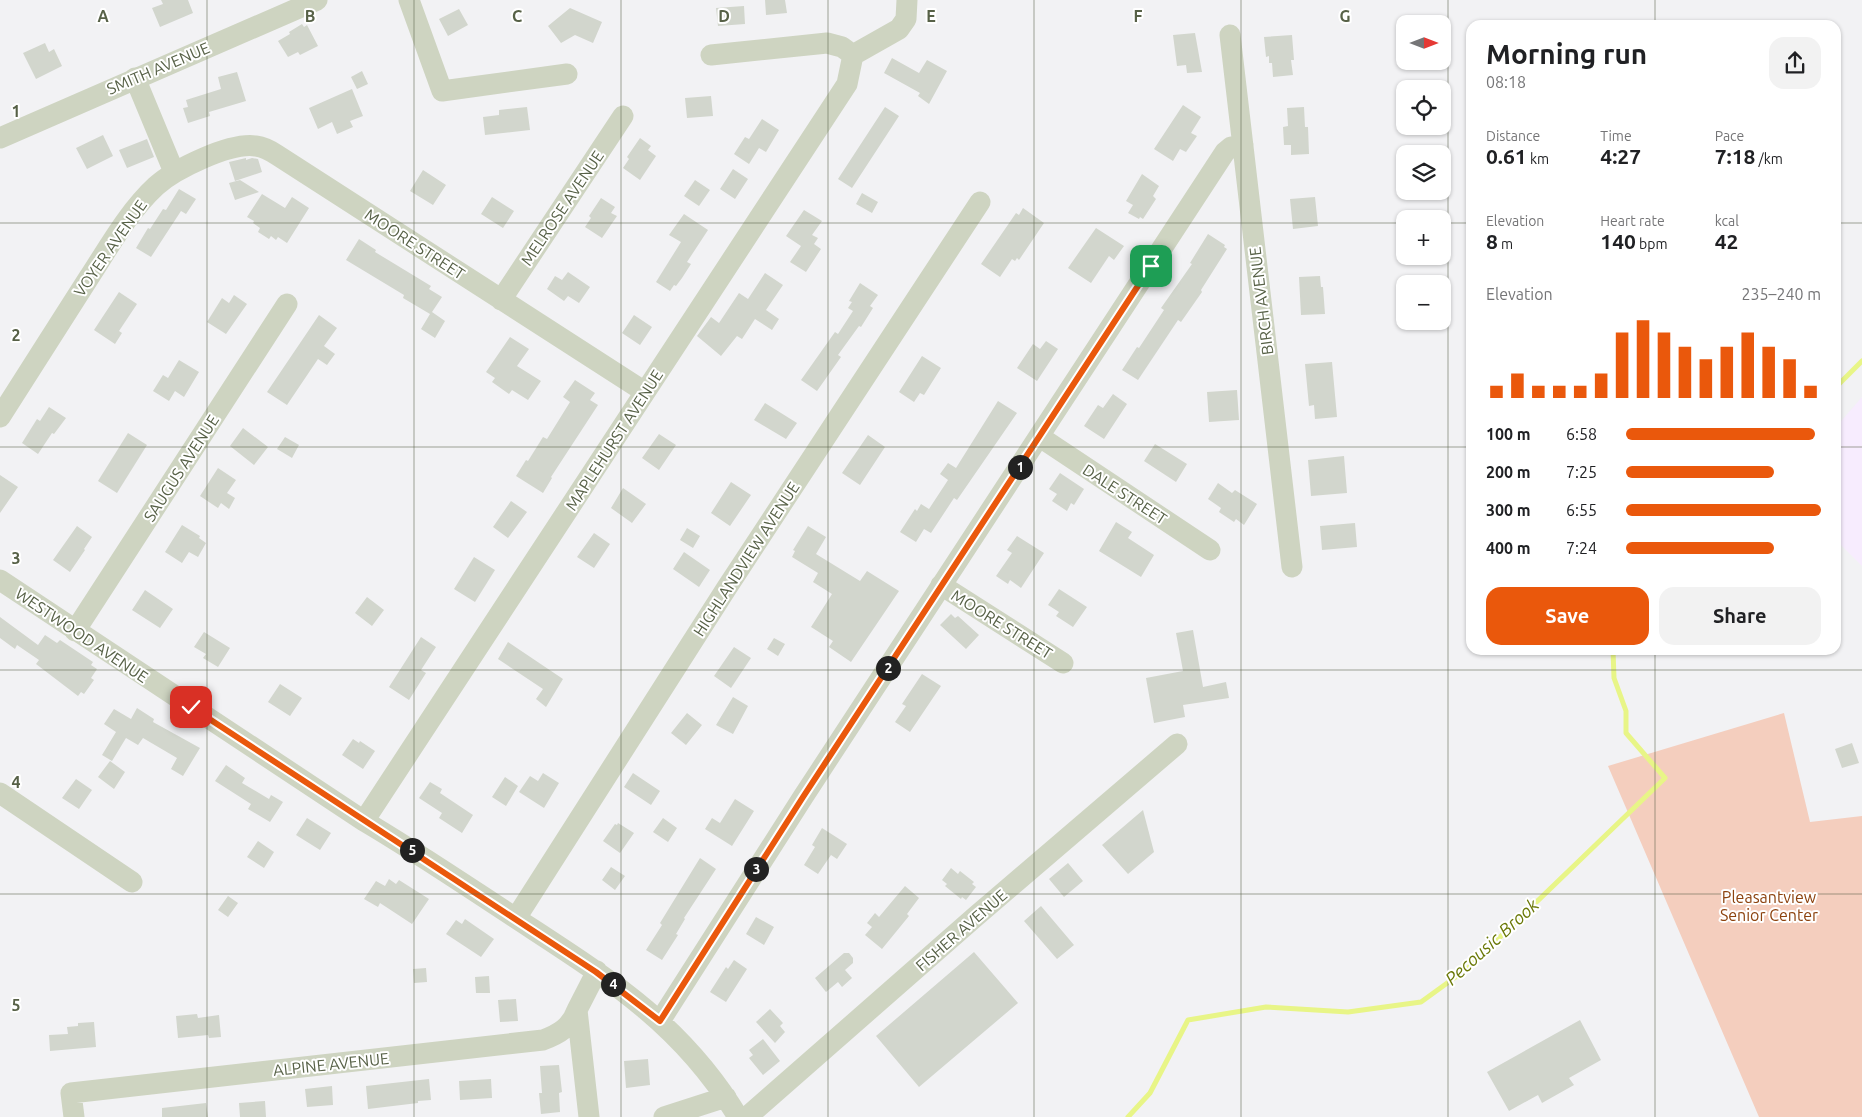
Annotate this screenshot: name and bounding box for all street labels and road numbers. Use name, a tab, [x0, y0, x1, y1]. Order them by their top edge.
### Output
street label: SMITH AVENUE	[104, 38, 212, 98]
street label: MELROSE AVENUE	[517, 147, 607, 269]
street label: VOYER AVENUE	[70, 196, 150, 300]
street label: MOORE STREET	[362, 205, 468, 283]
street label: BIRCH AVENUE	[1245, 246, 1277, 356]
street label: MAPLEHURST AVENUE	[562, 366, 666, 514]
street label: SAUGUS AVENUE	[140, 411, 222, 525]
street label: DALE STREET	[1080, 460, 1170, 528]
street label: HIGHLANDVIEW AVENUE	[689, 478, 803, 639]
street label: WESTWOOD AVENUE	[12, 584, 152, 686]
street label: MOORE STREET	[948, 586, 1056, 662]
street label: FISHER AVENUE	[912, 886, 1010, 974]
street label: ALPINE AVENUE	[272, 1049, 390, 1079]

